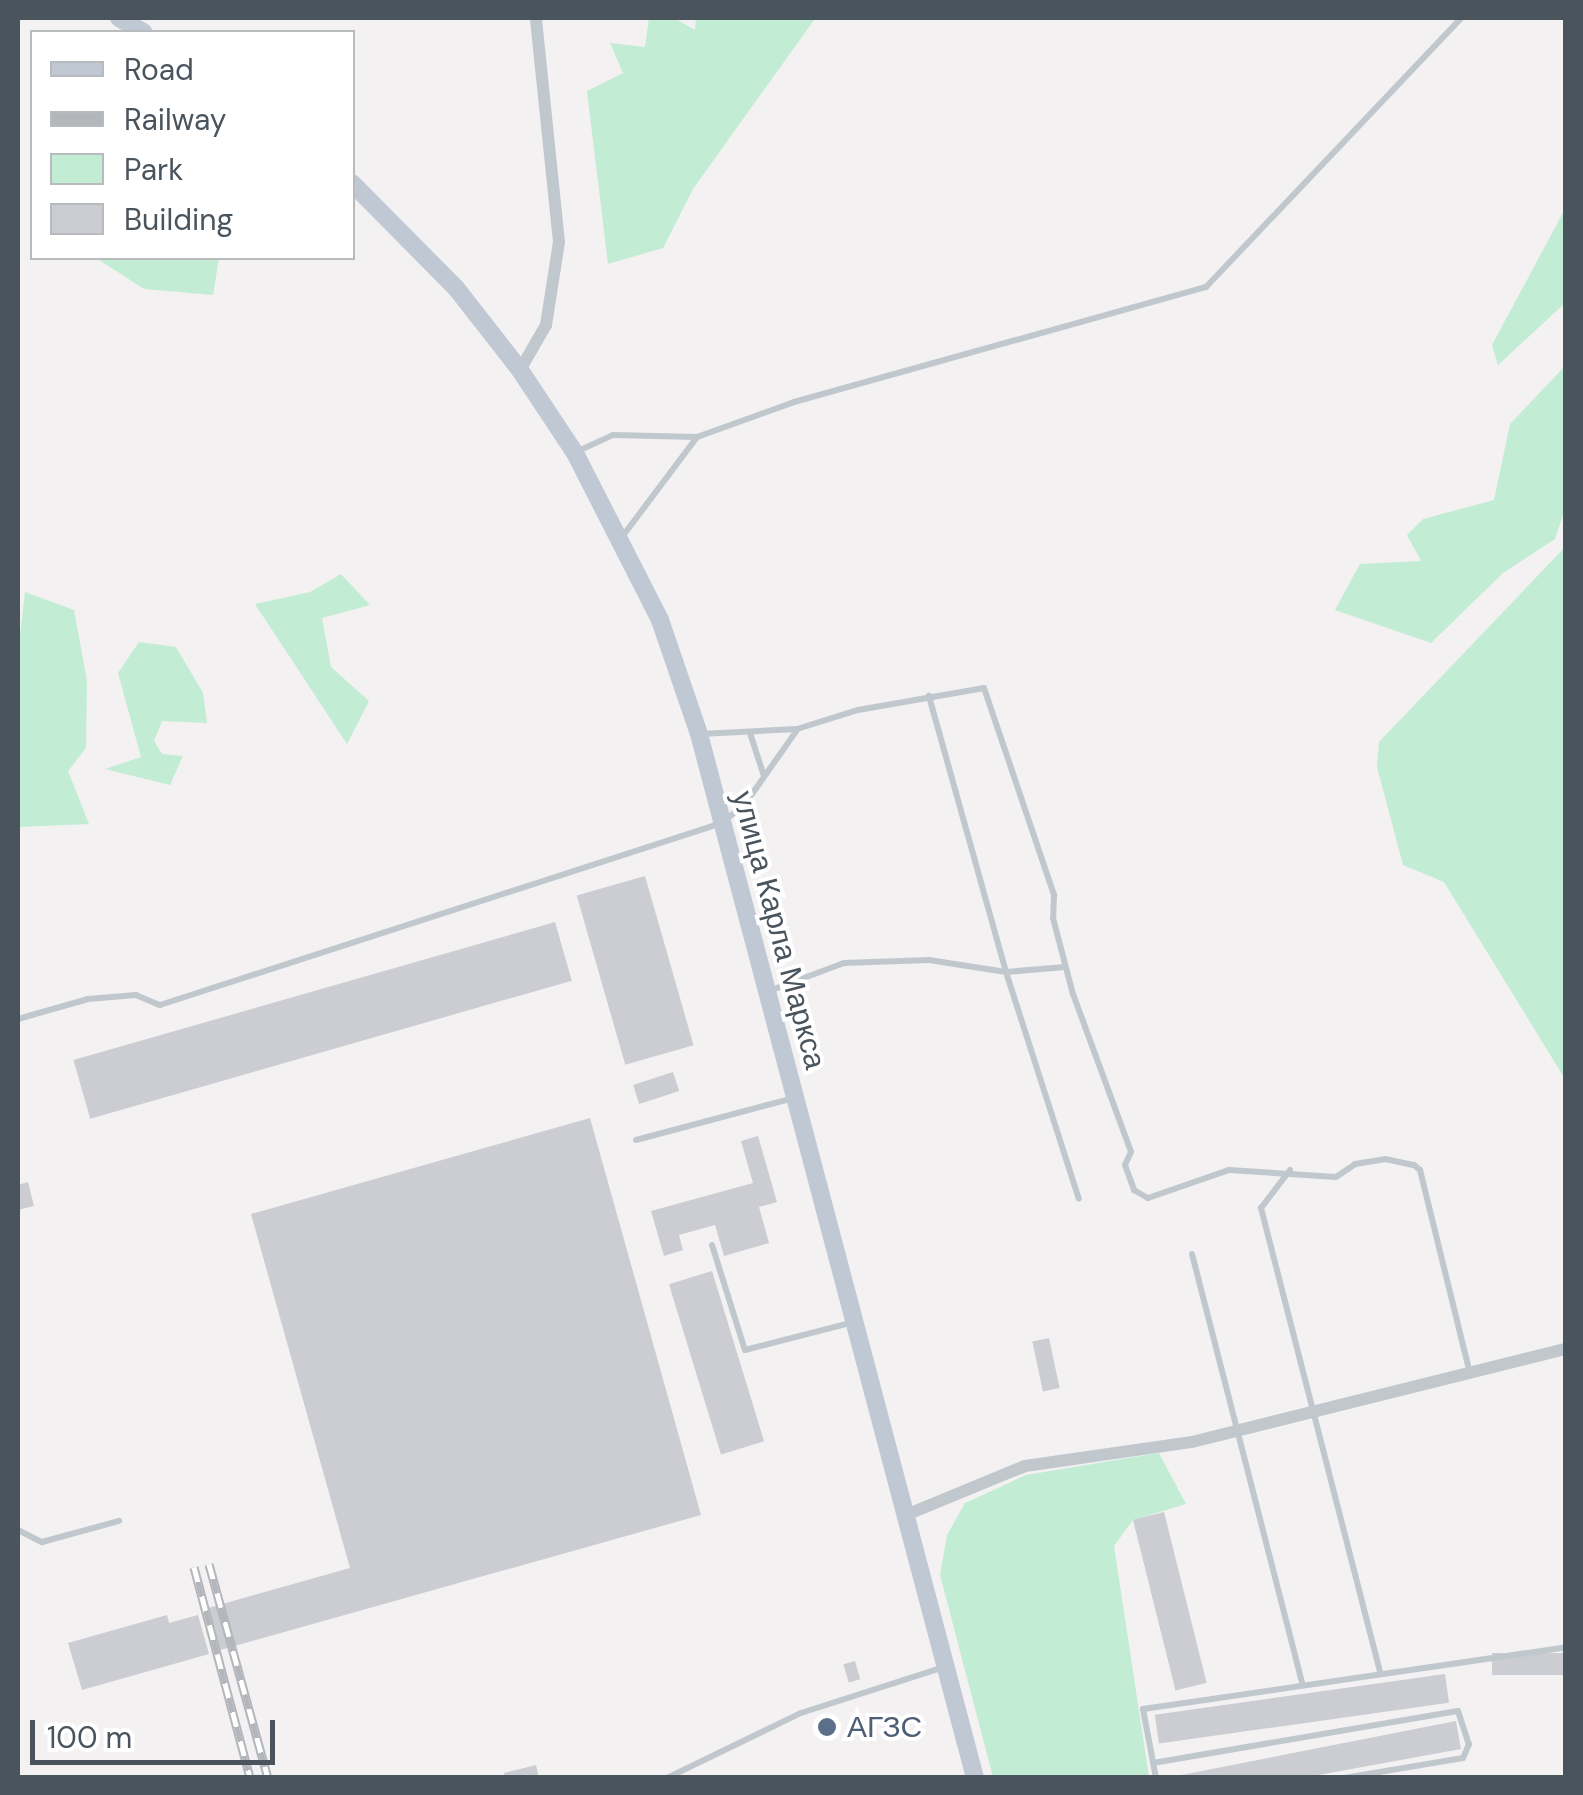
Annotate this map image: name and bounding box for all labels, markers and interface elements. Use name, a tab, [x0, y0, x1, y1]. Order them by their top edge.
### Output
legend	[30, 30, 355, 260]
text: Road	[124, 50, 194, 89]
text: Railway	[124, 100, 227, 139]
text: Park	[124, 150, 183, 189]
text: Building	[124, 200, 233, 239]
street label: улица Карла Маркса	[725, 787, 833, 1073]
scale bar	[35, 1700, 280, 1762]
place label: АГЗС	[847, 1709, 922, 1745]
marker: АГЗС	[816, 1716, 838, 1738]
text: 100 m	[47, 1718, 132, 1757]

